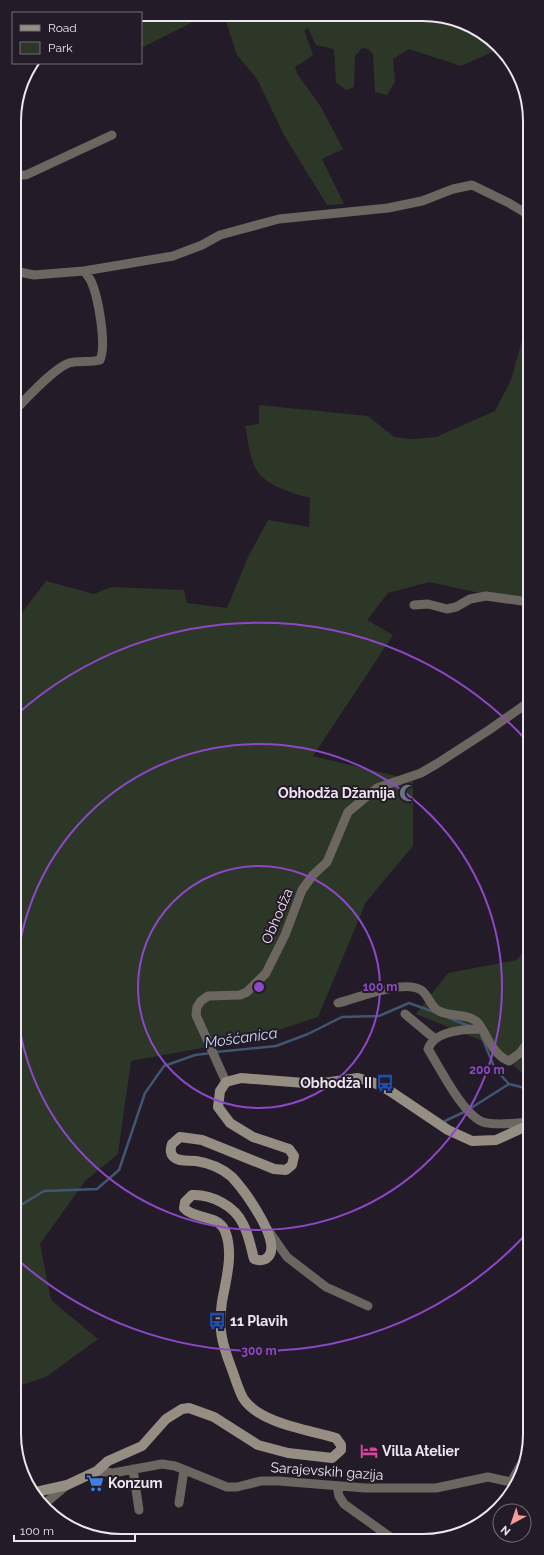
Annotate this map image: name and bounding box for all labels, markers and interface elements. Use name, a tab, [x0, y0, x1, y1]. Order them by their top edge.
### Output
legend	[12, 12, 142, 64]
text: Road	[48, 21, 77, 35]
text: Park	[48, 41, 73, 55]
mosque icon: Obhodža Džamija	[398, 783, 418, 803]
place label: Obhodža Džamija	[278, 785, 395, 801]
street label: Obhodža	[258, 886, 296, 946]
centre of rings	[252, 980, 266, 994]
text: 100 m	[363, 980, 397, 994]
water label: Mošćanica	[203, 1024, 279, 1052]
text: 200 m	[469, 1063, 505, 1077]
bus stop icon: Obhodža II	[375, 1073, 395, 1093]
place label: Obhodža II	[300, 1075, 372, 1091]
bus stop icon: 11 Plavih	[207, 1311, 227, 1331]
place label: 11 Plavih	[230, 1313, 288, 1329]
text: 300 m	[241, 1344, 277, 1358]
hotel icon: Villa Atelier	[359, 1441, 379, 1461]
place label: Villa Atelier	[382, 1443, 460, 1459]
street label: Sarajevskih gazija	[270, 1459, 384, 1483]
supermarket icon: Konzum	[85, 1473, 105, 1493]
place label: Konzum	[108, 1475, 162, 1491]
north arrow	[492, 1503, 532, 1543]
scale bar	[14, 1517, 135, 1543]
text: N	[498, 1523, 513, 1538]
text: 100 m	[20, 1524, 54, 1538]

